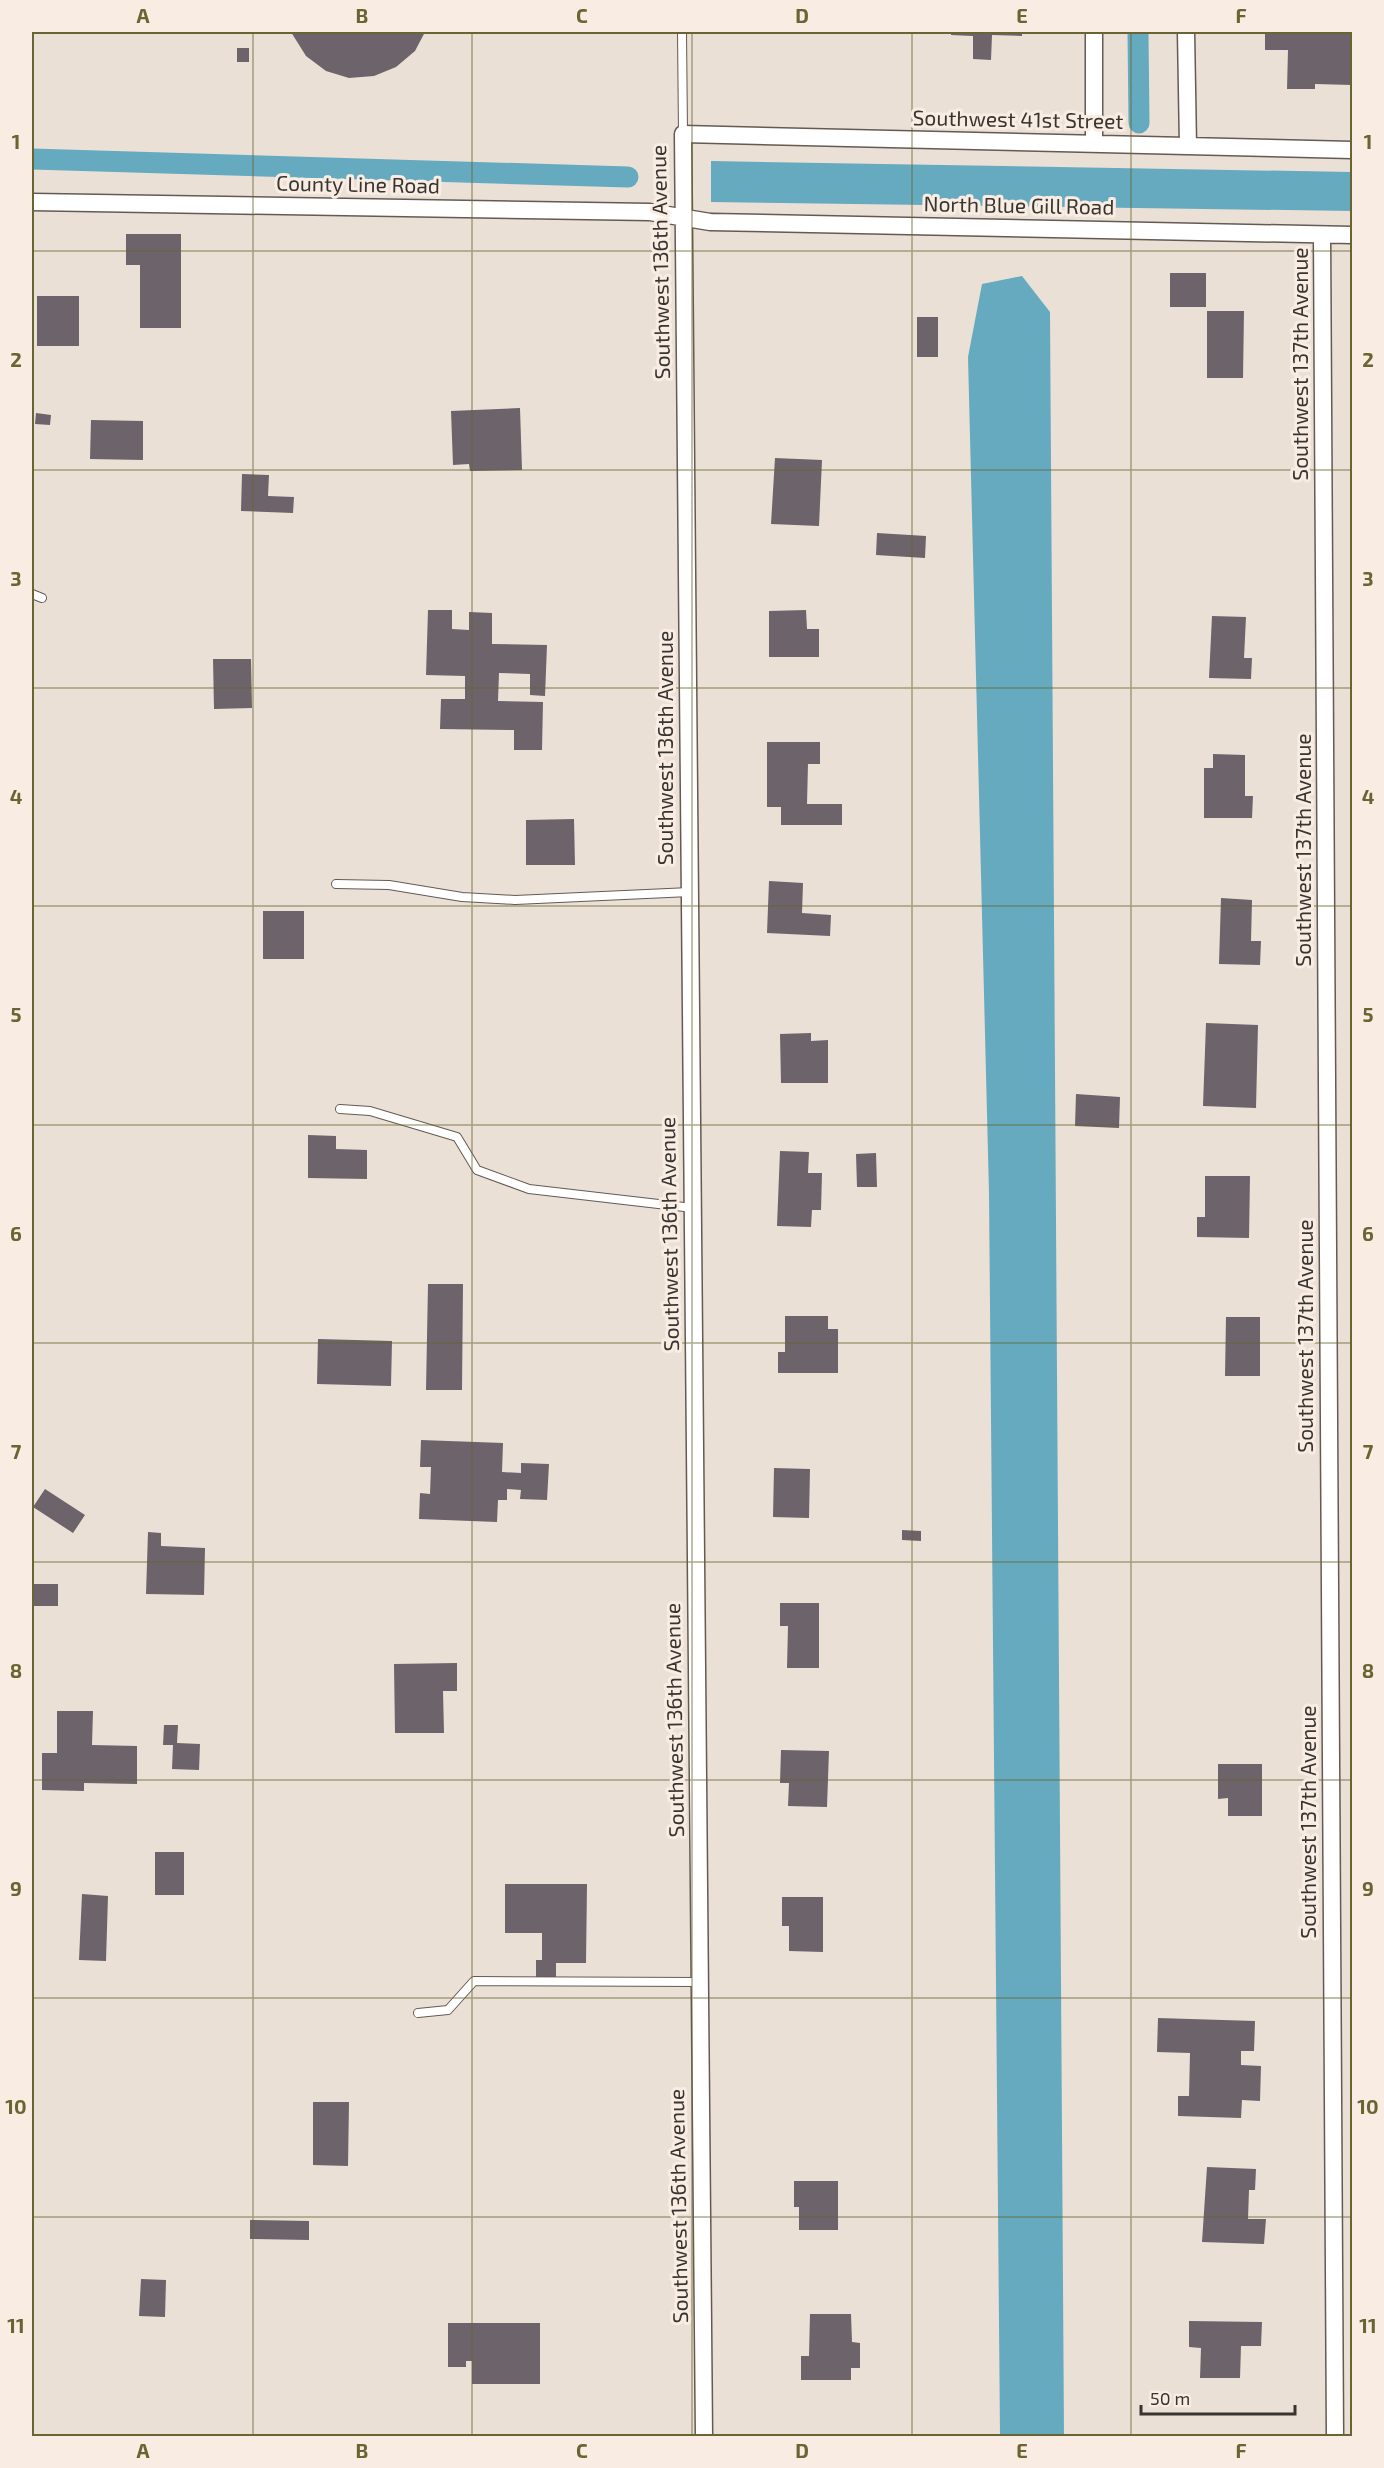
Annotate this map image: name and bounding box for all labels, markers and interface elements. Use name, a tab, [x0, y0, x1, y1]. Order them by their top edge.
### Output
text: A	[136, 3, 150, 27]
text: B	[356, 3, 368, 27]
text: C	[576, 3, 588, 27]
text: D	[795, 3, 809, 27]
text: E	[1016, 3, 1028, 27]
text: F	[1235, 3, 1247, 27]
street label: Southwest 41st Street	[912, 104, 1124, 133]
text: 1	[12, 129, 20, 153]
text: 1	[1364, 129, 1372, 153]
street label: Southwest 136th Avenue	[645, 145, 674, 380]
street label: County Line Road	[276, 170, 440, 197]
street label: North Blue Gill Road	[924, 190, 1115, 219]
street label: Southwest 137th Avenue	[1287, 247, 1312, 481]
text: 2	[10, 347, 22, 371]
text: 2	[1362, 347, 1374, 371]
text: 3	[10, 566, 22, 590]
text: 3	[1362, 566, 1374, 590]
street label: Southwest 136th Avenue	[652, 631, 677, 865]
street label: Southwest 137th Avenue	[1290, 733, 1315, 967]
text: 4	[10, 784, 23, 808]
text: 4	[1362, 784, 1375, 808]
text: 5	[10, 1002, 22, 1026]
text: 5	[1362, 1002, 1374, 1026]
street label: Southwest 136th Avenue	[654, 1117, 683, 1352]
street label: Southwest 137th Avenue	[1292, 1219, 1317, 1453]
text: 6	[10, 1221, 22, 1245]
text: 6	[1362, 1221, 1374, 1245]
text: 7	[11, 1439, 22, 1463]
text: 7	[1363, 1439, 1374, 1463]
street label: Southwest 136th Avenue	[659, 1603, 688, 1838]
text: 8	[10, 1658, 22, 1682]
text: 8	[1362, 1658, 1374, 1682]
street label: Southwest 137th Avenue	[1295, 1705, 1320, 1939]
text: 9	[10, 1876, 22, 1900]
text: 9	[1362, 1876, 1374, 1900]
street label: Southwest 136th Avenue	[663, 2089, 692, 2324]
text: 10	[5, 2094, 27, 2118]
text: 10	[1357, 2094, 1379, 2118]
text: 11	[7, 2313, 25, 2337]
text: 11	[1359, 2313, 1377, 2337]
scale bar	[1141, 2378, 1296, 2416]
text: 50 m	[1150, 2387, 1190, 2409]
text: A	[136, 2438, 150, 2462]
text: B	[356, 2438, 368, 2462]
text: C	[576, 2438, 588, 2462]
text: D	[795, 2438, 809, 2462]
text: E	[1016, 2438, 1028, 2462]
text: F	[1235, 2438, 1247, 2462]

